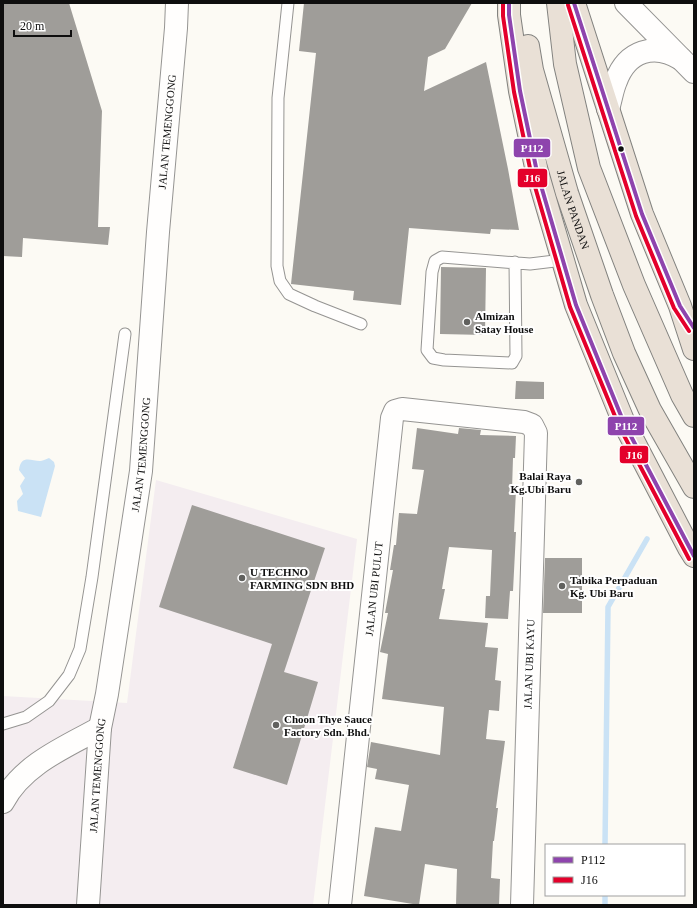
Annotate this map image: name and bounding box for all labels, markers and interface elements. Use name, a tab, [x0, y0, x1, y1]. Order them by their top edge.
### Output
scale bar	[14, 12, 71, 38]
text: 20 m	[20, 19, 45, 33]
street label: JALAN TEMENGGONG	[156, 74, 178, 190]
line badge: P112	[513, 138, 551, 158]
text: P112	[521, 142, 544, 154]
unlabelled marker	[616, 144, 626, 154]
line badge: J16	[517, 168, 548, 188]
street label: JALAN PANDAN	[555, 169, 592, 251]
text: J16	[524, 172, 541, 184]
place label: Almizan Satay House	[475, 310, 533, 335]
marker: Almizan Satay House	[462, 317, 472, 327]
street label: JALAN TEMENGGONG	[129, 397, 152, 513]
line badge: P112	[607, 416, 645, 436]
text: P112	[615, 420, 638, 432]
line badge: J16	[619, 445, 649, 464]
text: J16	[626, 449, 643, 461]
place label: Balai Raya Kg.Ubi Baru	[510, 470, 571, 495]
marker: Balai Raya Kg.Ubi Baru	[574, 477, 584, 487]
street label: JALAN UBI PULUT	[363, 541, 385, 637]
place label: U TECHNO FARMING SDN BHD	[250, 566, 354, 591]
marker: U TECHNO FARMING SDN BHD	[237, 573, 247, 583]
place label: Tabika Perpaduan Kg. Ubi Baru	[570, 574, 657, 599]
marker: Tabika Perpaduan Kg. Ubi Baru	[557, 581, 567, 591]
street label: JALAN UBI KAYU	[521, 619, 537, 709]
place label: Choon Thye Sauce Factory Sdn. Bhd.	[284, 713, 372, 738]
street label: JALAN TEMENGGONG	[87, 717, 108, 833]
marker: Choon Thye Sauce Factory Sdn. Bhd.	[271, 720, 281, 730]
legend	[545, 844, 685, 896]
text: P112	[581, 853, 605, 867]
text: J16	[581, 873, 598, 887]

